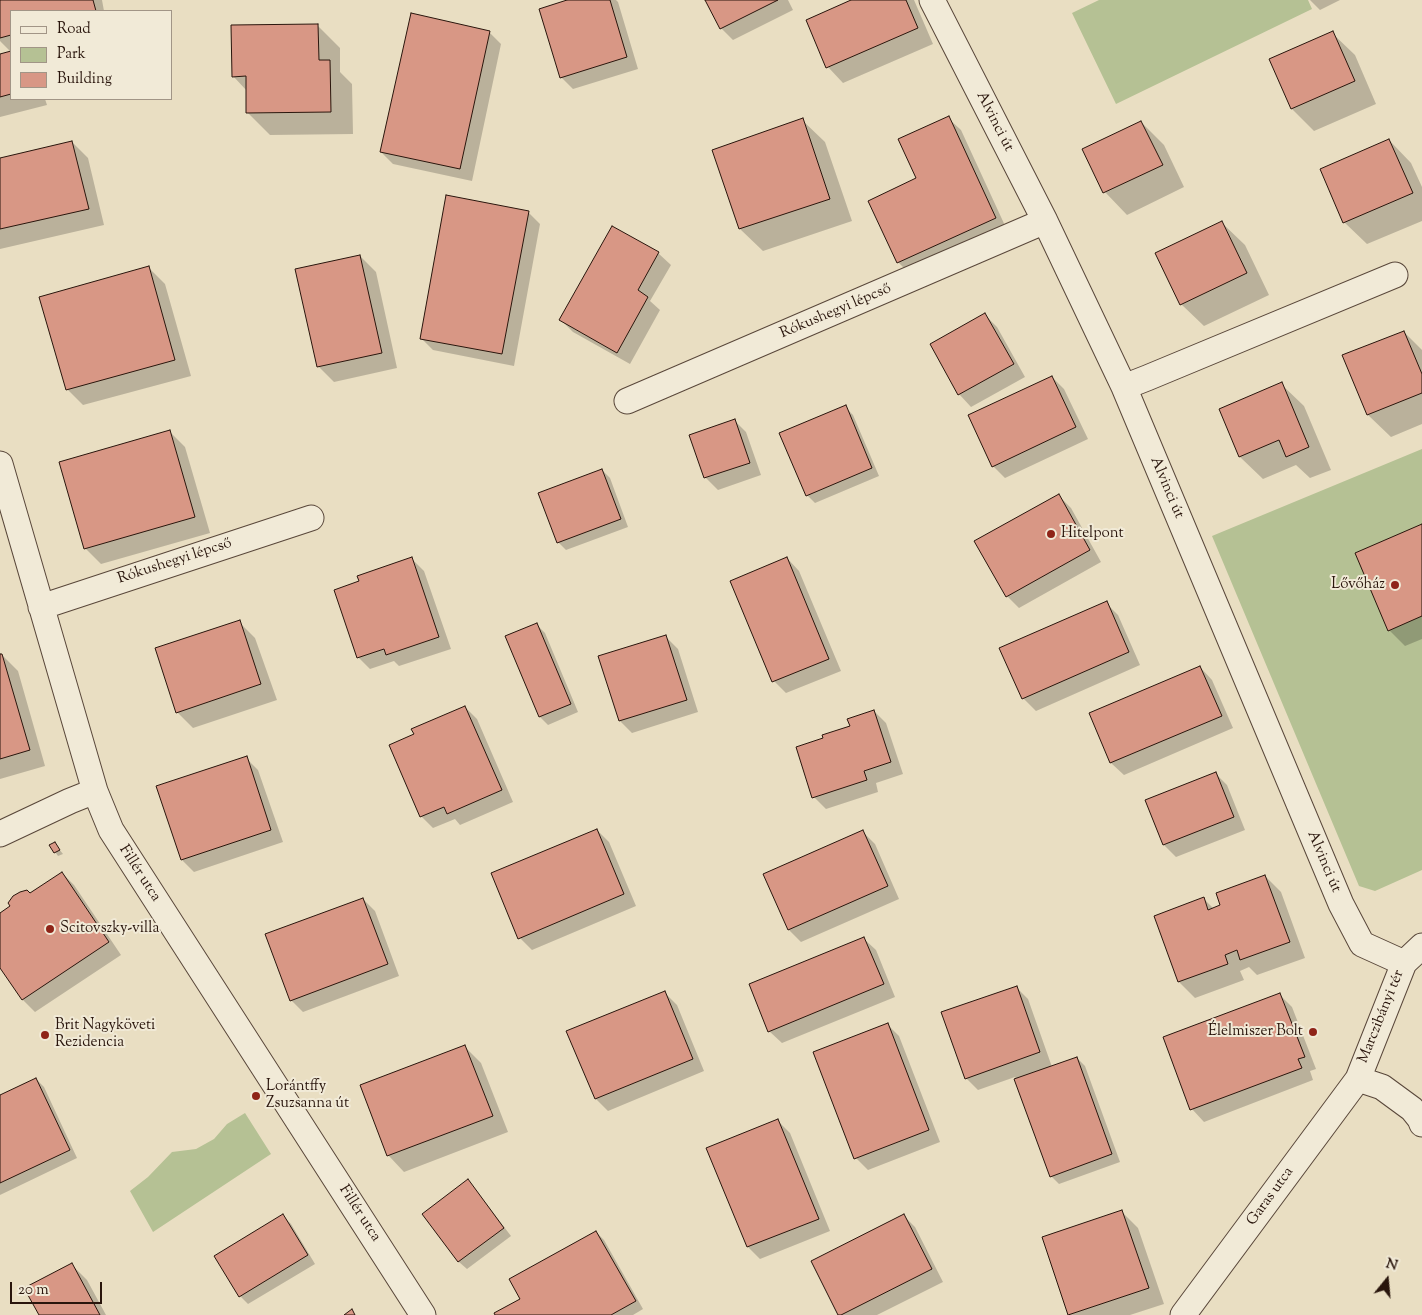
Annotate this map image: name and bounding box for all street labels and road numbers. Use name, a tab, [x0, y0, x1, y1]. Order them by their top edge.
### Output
street label: Alvinci út	[971, 89, 1017, 155]
street label: Rókushegyi lépcső	[778, 280, 894, 344]
street label: Alvinci út	[1145, 455, 1187, 521]
street label: Rókushegyi lépcső	[116, 535, 234, 589]
street label: Alvinci út	[1302, 829, 1344, 895]
street label: Fillér utca	[114, 842, 164, 906]
street label: Marczibányi tér	[1355, 968, 1409, 1066]
street label: Garas utca	[1244, 1164, 1298, 1230]
street label: Fillér utca	[334, 1182, 384, 1246]

